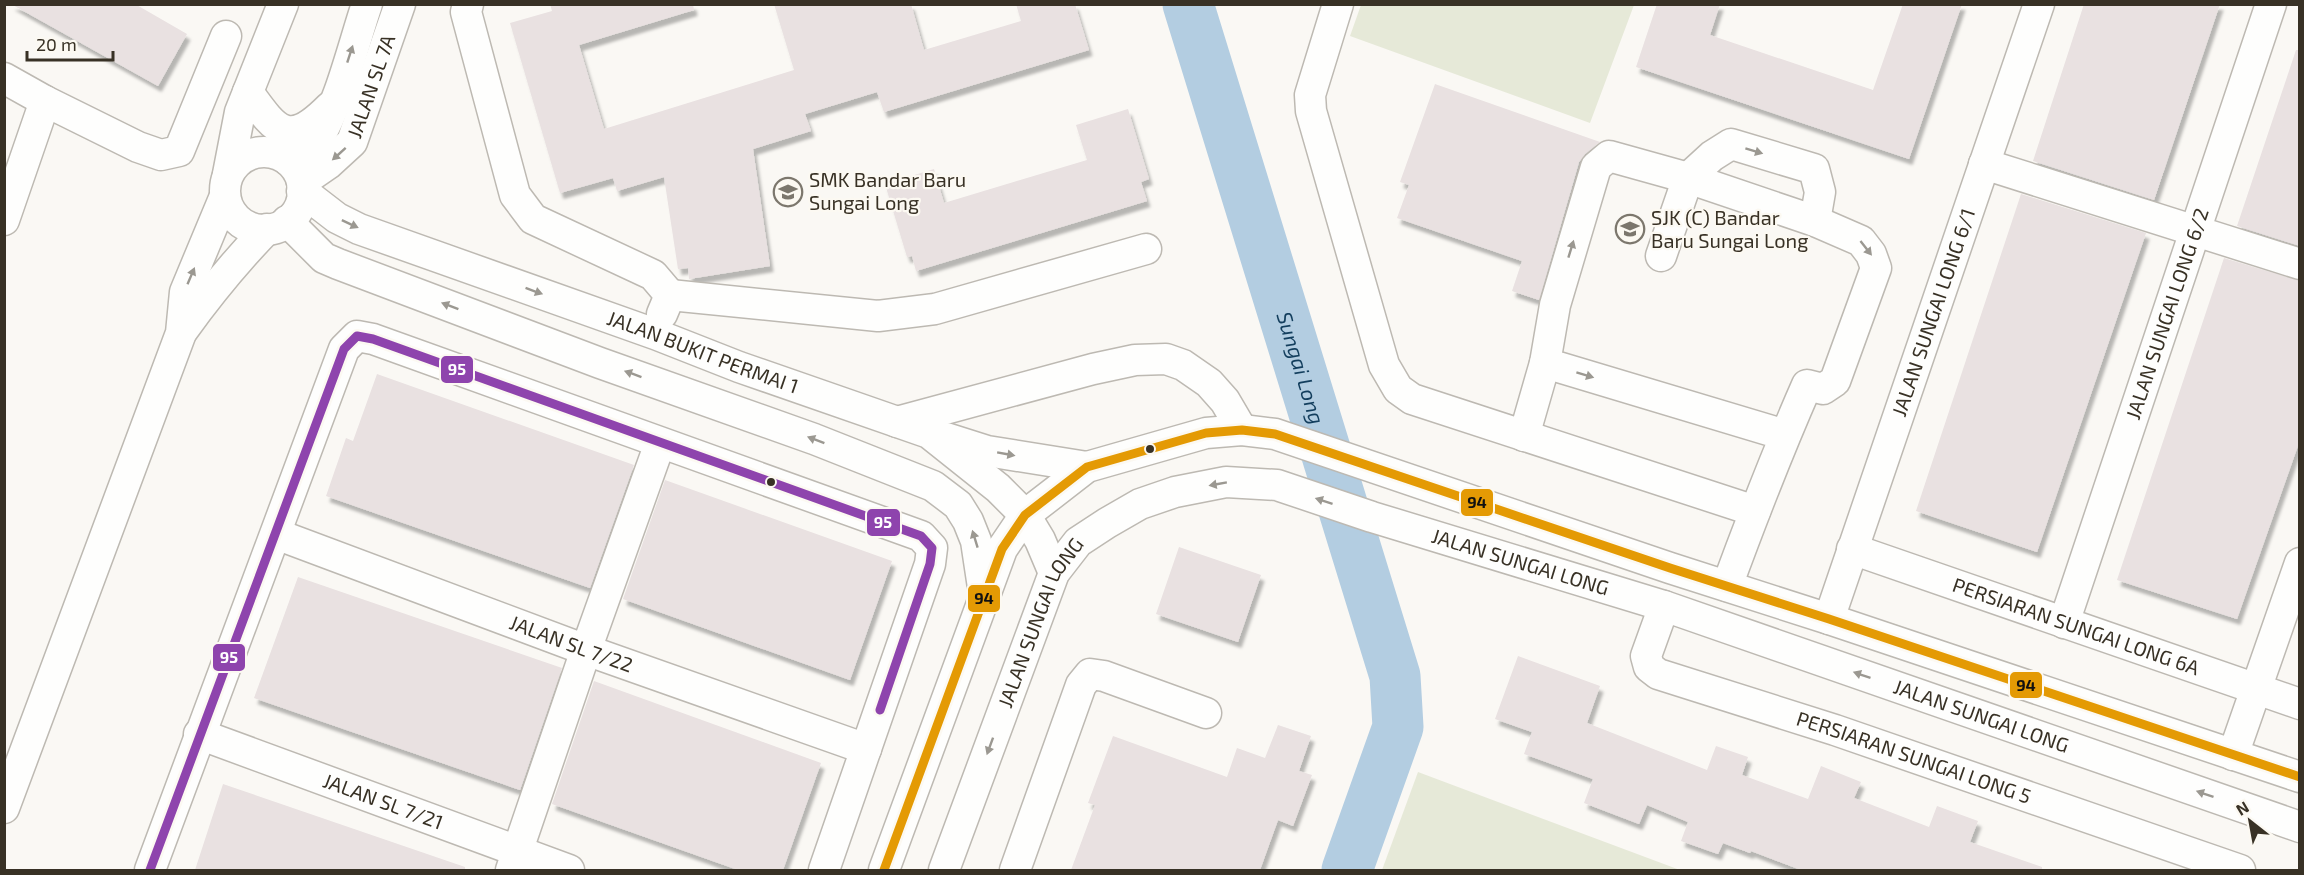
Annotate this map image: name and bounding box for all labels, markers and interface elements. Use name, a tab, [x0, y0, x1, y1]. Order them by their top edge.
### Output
scale bar	[27, 24, 112, 62]
street label: JALAN SL 7A	[341, 31, 400, 141]
text: 20 m	[36, 33, 77, 55]
one-way arrow	[346, 45, 356, 63]
one-way arrow	[332, 147, 347, 160]
one-way arrow	[1745, 147, 1763, 156]
place label: SMK Bandar Baru Sungai Long	[809, 167, 966, 214]
school or university icon: SMK Bandar Baru Sungai Long	[772, 176, 804, 208]
place label: SJK (C) Bandar Baru Sungai Long	[1651, 205, 1808, 252]
street label: JALAN SUNGAI LONG 6/1	[1886, 205, 1979, 419]
street label: JALAN SUNGAI LONG 6/2	[2120, 205, 2213, 422]
school or university icon: SJK (C) Bandar Baru Sungai Long	[1614, 213, 1646, 245]
one-way arrow	[342, 220, 359, 229]
one-way arrow	[1567, 240, 1576, 258]
one-way arrow	[1859, 241, 1871, 256]
one-way arrow	[187, 267, 196, 285]
one-way arrow	[525, 287, 543, 297]
one-way arrow	[441, 301, 459, 311]
street label: JALAN BUKIT PERMAI 1	[604, 305, 802, 398]
water label: Sungai Long	[1273, 308, 1331, 427]
line badge: 95	[440, 355, 474, 384]
text: 95	[448, 359, 466, 378]
one-way arrow	[624, 369, 642, 379]
one-way arrow	[1576, 371, 1594, 380]
one-way arrow	[807, 435, 825, 445]
unlabelled marker	[1144, 443, 1156, 455]
one-way arrow	[996, 450, 1015, 459]
unlabelled marker	[765, 476, 777, 488]
one-way arrow	[1209, 479, 1228, 488]
line badge: 94	[1460, 488, 1494, 517]
text: 94	[1467, 492, 1487, 511]
one-way arrow	[1315, 496, 1333, 505]
line badge: 95	[866, 508, 901, 537]
text: 95	[874, 512, 892, 531]
street label: JALAN SUNGAI LONG	[1429, 523, 1612, 600]
one-way arrow	[970, 530, 979, 548]
street label: JALAN SUNGAI LONG	[992, 532, 1088, 711]
street label: PERSIARAN SUNGAI LONG 6A	[1950, 572, 2203, 679]
line badge: 94	[967, 584, 1001, 613]
text: 94	[974, 588, 994, 607]
street label: JALAN SL 7/22	[507, 610, 636, 677]
line badge: 95	[212, 643, 246, 672]
text: 95	[220, 647, 238, 666]
one-way arrow	[1853, 670, 1871, 679]
line badge: 94	[2009, 671, 2043, 699]
street label: JALAN SUNGAI LONG	[1891, 674, 2072, 757]
text: 94	[2016, 675, 2036, 694]
street label: PERSIARAN SUNGAI LONG 5	[1794, 706, 2034, 808]
one-way arrow	[985, 737, 995, 755]
street label: JALAN SL 7/21	[320, 768, 447, 834]
one-way arrow	[2196, 788, 2214, 798]
north arrow	[2220, 791, 2280, 851]
text: N	[2232, 797, 2252, 819]

